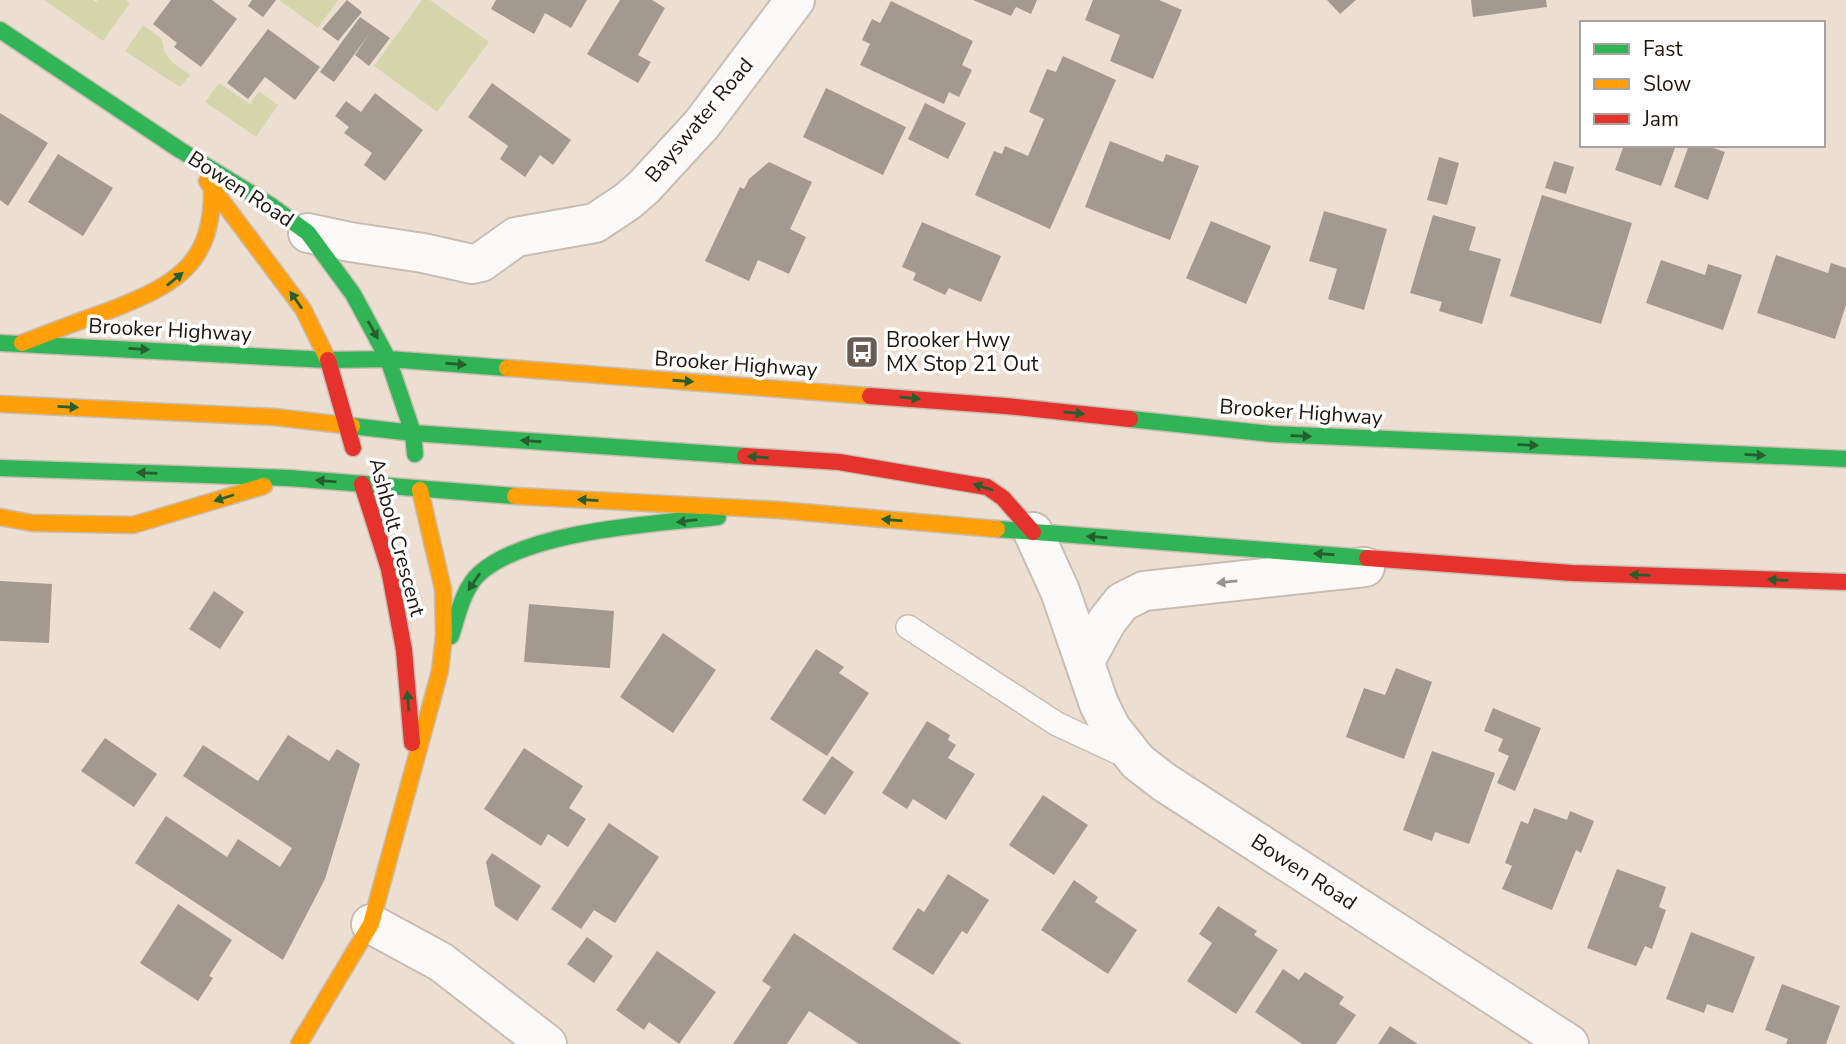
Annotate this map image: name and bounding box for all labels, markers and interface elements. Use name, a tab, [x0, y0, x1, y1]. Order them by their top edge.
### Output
legend	[1580, 21, 1825, 147]
text: Fast	[1643, 35, 1683, 63]
street label: Bayswater Road	[639, 52, 759, 188]
text: Slow	[1643, 70, 1692, 98]
text: Jam	[1642, 105, 1679, 133]
street label: Bowen Road	[183, 144, 299, 234]
one-way arrow	[165, 271, 183, 286]
one-way arrow	[289, 291, 303, 309]
street label: Brooker Highway	[88, 312, 253, 348]
one-way arrow	[367, 320, 379, 340]
place label: Brooker Hwy MX Stop 21 Out	[886, 326, 1039, 378]
bus stop icon: Brooker Hwy MX Stop 21 Out	[843, 333, 881, 371]
one-way arrow	[128, 344, 150, 355]
street label: Brooker Highway	[653, 344, 819, 384]
one-way arrow	[446, 359, 468, 370]
one-way arrow	[672, 376, 694, 387]
street label: Brooker Highway	[1218, 392, 1384, 432]
one-way arrow	[899, 393, 921, 404]
one-way arrow	[57, 402, 79, 413]
one-way arrow	[1063, 408, 1085, 419]
one-way arrow	[1290, 430, 1312, 441]
one-way arrow	[520, 435, 542, 446]
one-way arrow	[1517, 440, 1539, 451]
one-way arrow	[1744, 450, 1766, 461]
one-way arrow	[747, 451, 769, 462]
street label: Ashbolt Crescent	[362, 455, 432, 620]
one-way arrow	[136, 467, 158, 478]
one-way arrow	[315, 475, 337, 486]
one-way arrow	[973, 482, 994, 492]
one-way arrow	[213, 494, 234, 504]
one-way arrow	[577, 494, 599, 505]
one-way arrow	[881, 514, 903, 525]
one-way arrow	[676, 516, 698, 527]
one-way arrow	[1086, 531, 1108, 542]
one-way arrow	[1313, 548, 1335, 559]
one-way arrow	[1628, 570, 1650, 581]
one-way arrow	[467, 572, 480, 592]
one-way arrow	[1767, 574, 1789, 585]
one-way arrow	[1216, 577, 1238, 588]
one-way arrow	[402, 690, 413, 712]
street label: Bowen Road	[1246, 827, 1362, 917]

